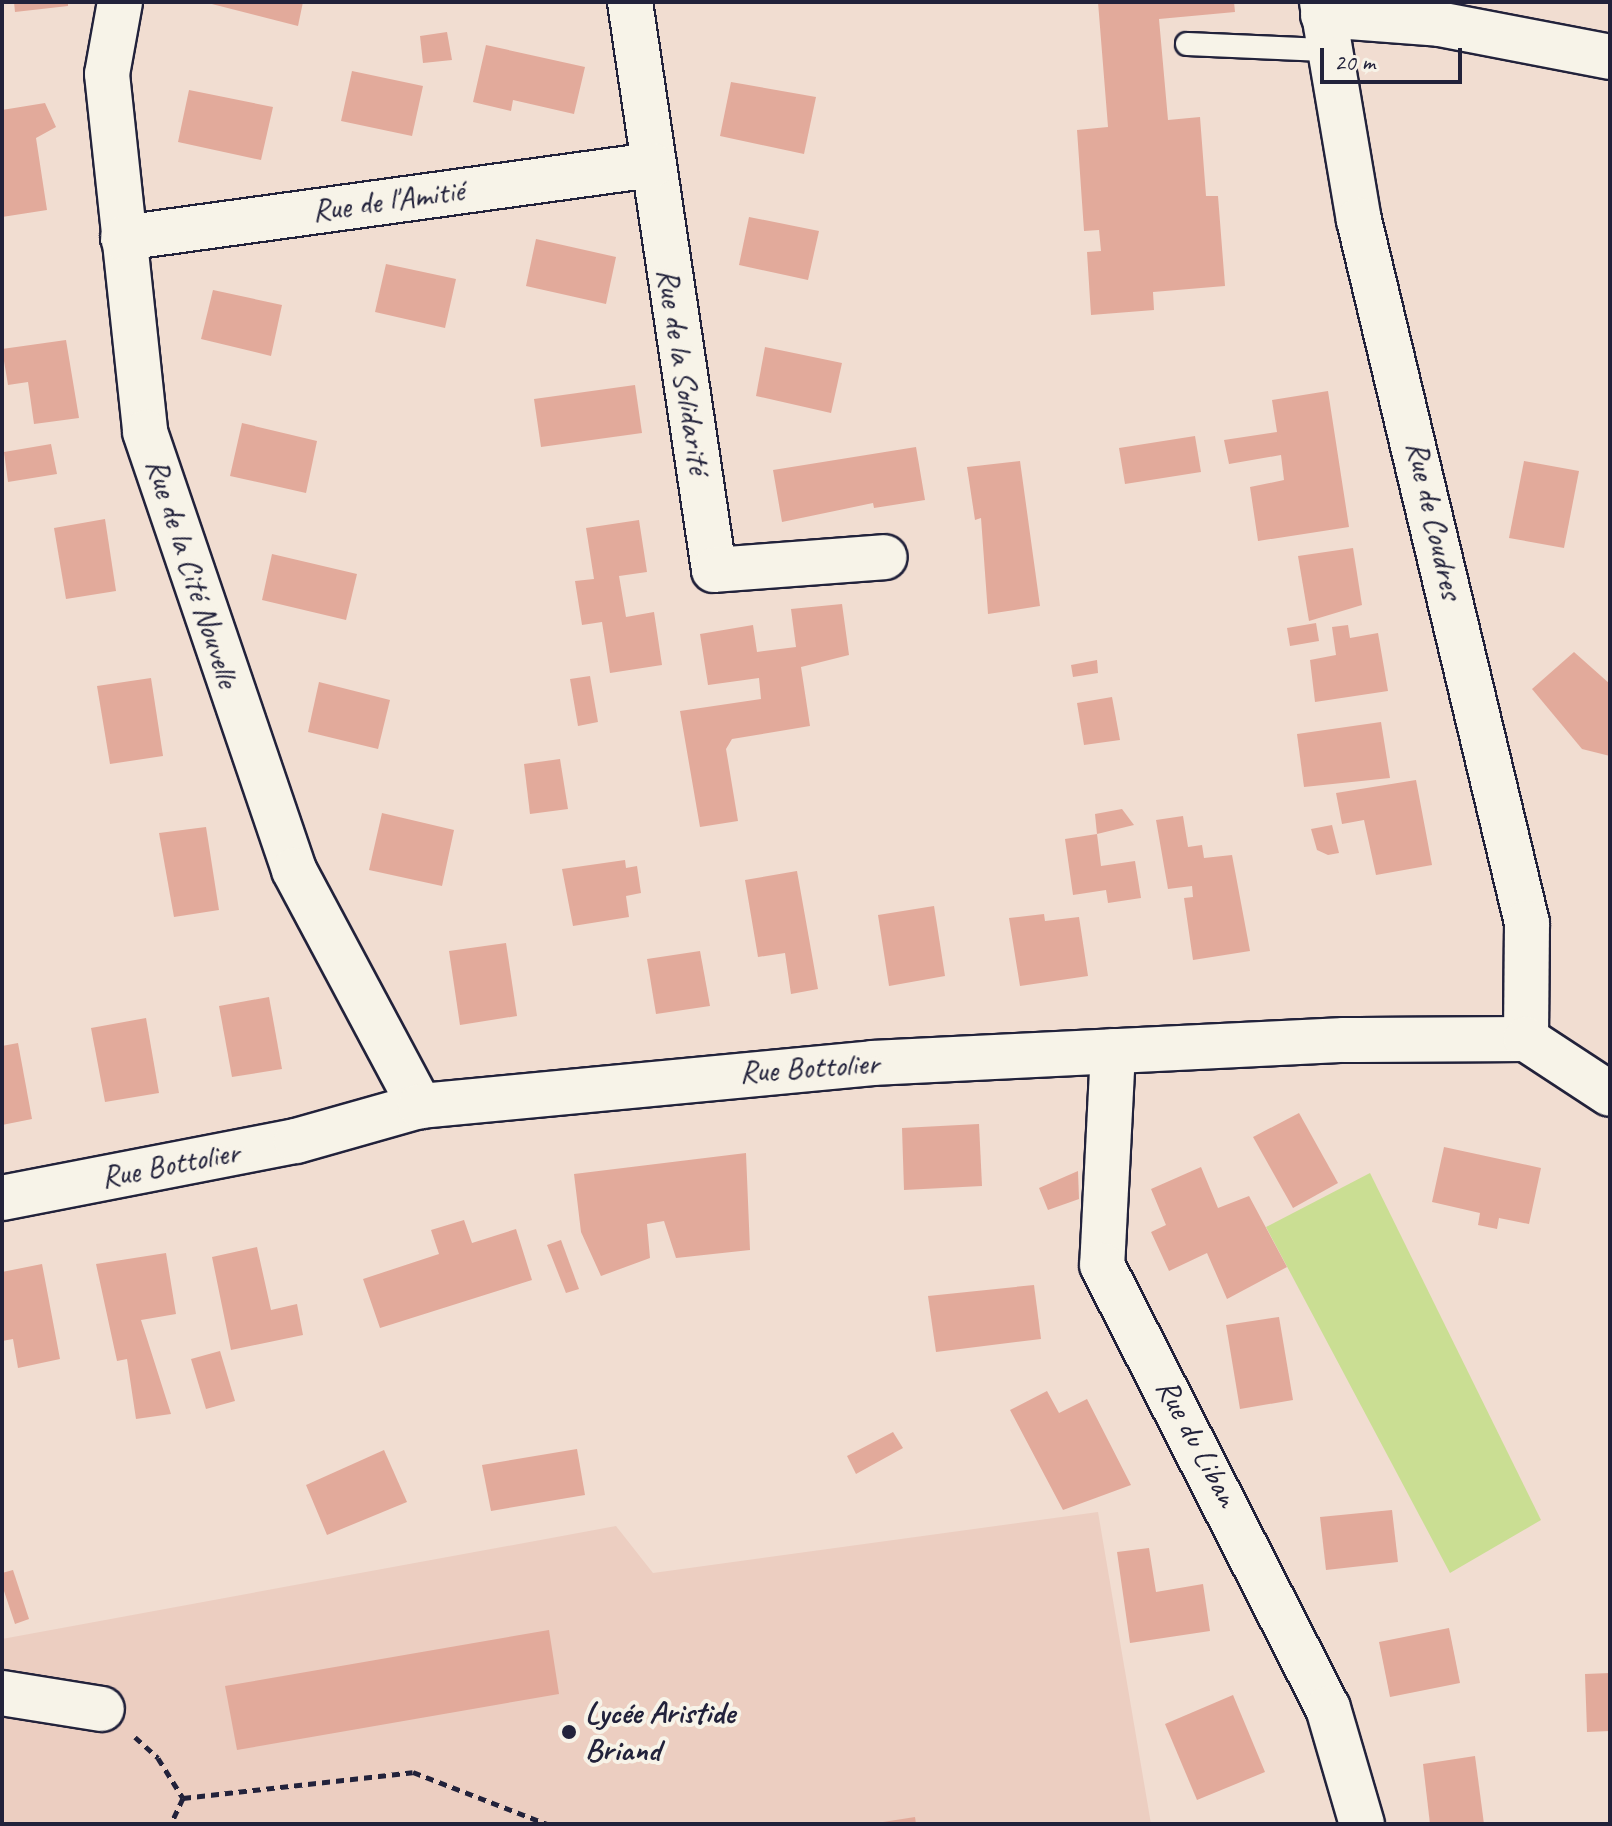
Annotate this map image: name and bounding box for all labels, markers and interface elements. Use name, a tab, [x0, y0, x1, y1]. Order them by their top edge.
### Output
scale bar	[1324, 32, 1466, 82]
text: 20 m	[1334, 47, 1375, 77]
street label: Rue de l'Amitié	[310, 171, 466, 231]
street label: Rue de la Solidarité	[648, 266, 718, 476]
street label: Rue de Coudres	[1397, 437, 1471, 603]
street label: Rue de la Cité Nouvelle	[137, 454, 247, 692]
street label: Rue Bottolier	[738, 1044, 880, 1092]
street label: Rue Bottolier	[98, 1133, 242, 1197]
street label: Rue du Liban	[1147, 1373, 1247, 1513]
place label: Lycée Aristide Briand	[585, 1695, 735, 1770]
marker: Lycée Aristide Briand	[560, 1723, 578, 1741]

